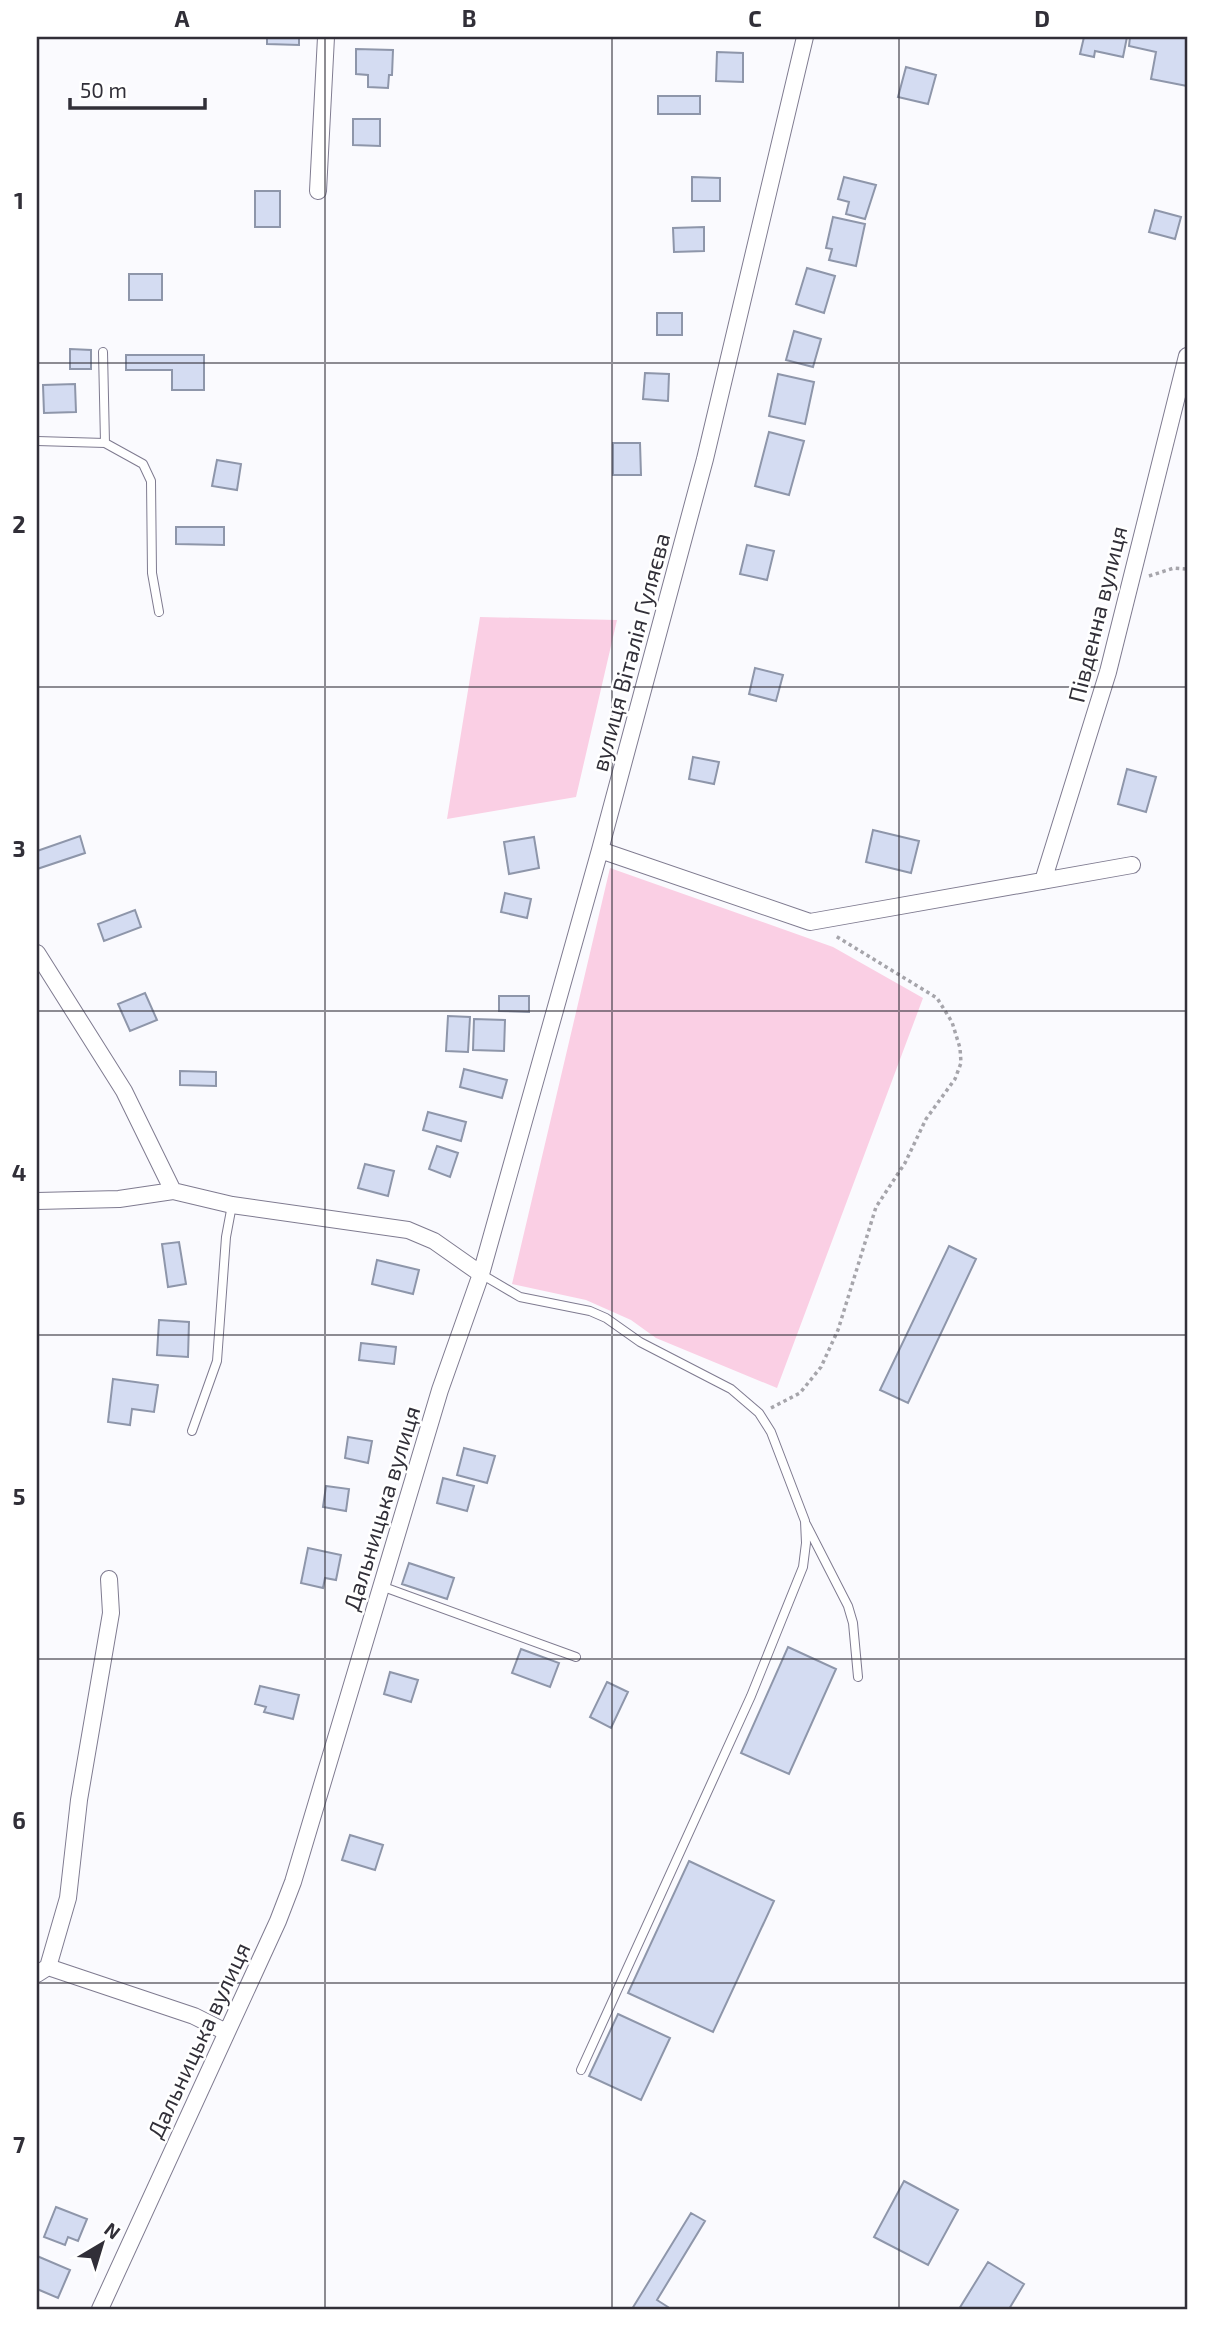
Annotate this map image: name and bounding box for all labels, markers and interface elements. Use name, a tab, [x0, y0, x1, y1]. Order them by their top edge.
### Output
text: A	[174, 4, 190, 32]
text: B	[462, 4, 476, 32]
text: C	[748, 4, 762, 32]
text: D	[1034, 4, 1050, 32]
scale bar	[70, 66, 205, 110]
text: 50 m	[80, 77, 127, 102]
text: 1	[14, 186, 24, 214]
text: 2	[12, 510, 26, 538]
street label: Південна вулиця	[1062, 523, 1133, 705]
street label: вулиця Віталія Гуляєва	[585, 530, 676, 775]
text: 3	[12, 834, 26, 862]
text: 4	[12, 1158, 26, 1186]
street label: Дальницька вулиця	[337, 1402, 426, 1614]
text: 5	[13, 1482, 25, 1510]
text: 6	[12, 1806, 26, 1834]
street label: Дальницька вулиця	[140, 1938, 257, 2143]
text: 7	[13, 2130, 25, 2158]
north arrow	[66, 2210, 136, 2280]
text: N	[100, 2217, 125, 2243]

